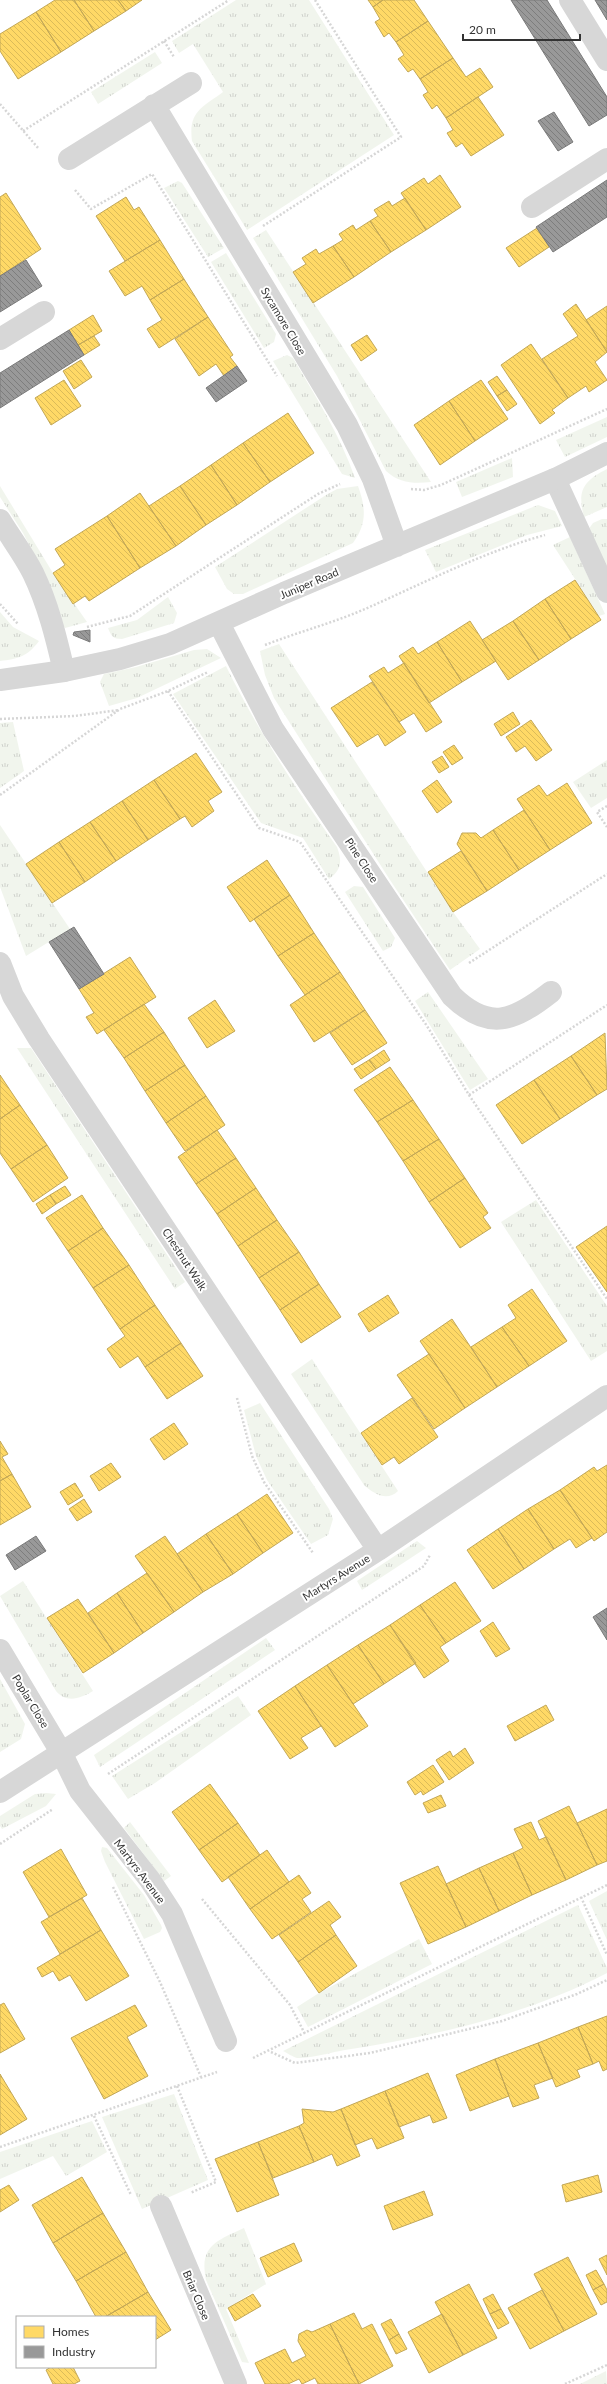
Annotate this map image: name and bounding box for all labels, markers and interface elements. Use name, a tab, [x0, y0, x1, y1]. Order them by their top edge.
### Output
scale bar	[463, 16, 580, 42]
text: 20 m	[469, 22, 496, 37]
street label: Sycamore Close	[259, 285, 309, 357]
street label: Juniper Road	[278, 565, 340, 601]
street label: Pine Close	[343, 835, 381, 885]
street label: Chestnut Walk	[160, 1226, 210, 1293]
street label: Martyrs Avenue	[300, 1551, 372, 1603]
street label: Poplar Close	[10, 1672, 52, 1730]
street label: Martyrs Avenue	[112, 1836, 168, 1906]
street label: Briar Close	[181, 2268, 213, 2322]
legend	[16, 2316, 156, 2368]
text: Homes	[52, 2324, 89, 2339]
text: Industry	[52, 2344, 96, 2359]

